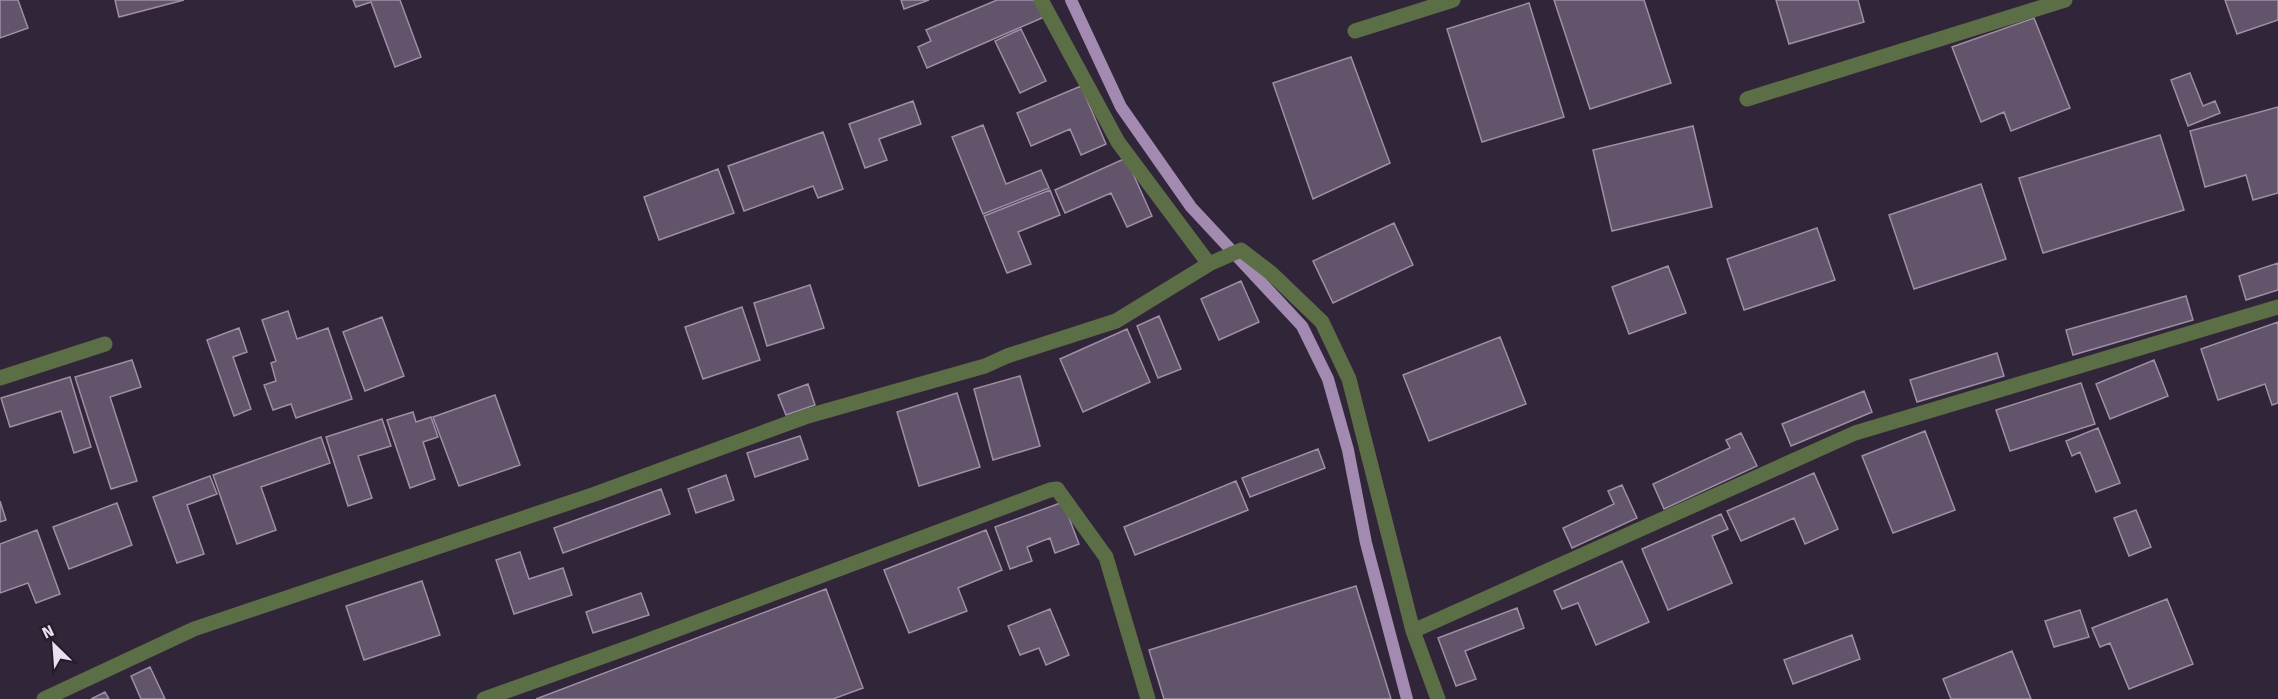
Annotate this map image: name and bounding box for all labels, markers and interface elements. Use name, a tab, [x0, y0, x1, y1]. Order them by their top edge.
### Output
north arrow	[24, 615, 84, 675]
text: N	[39, 621, 57, 643]

